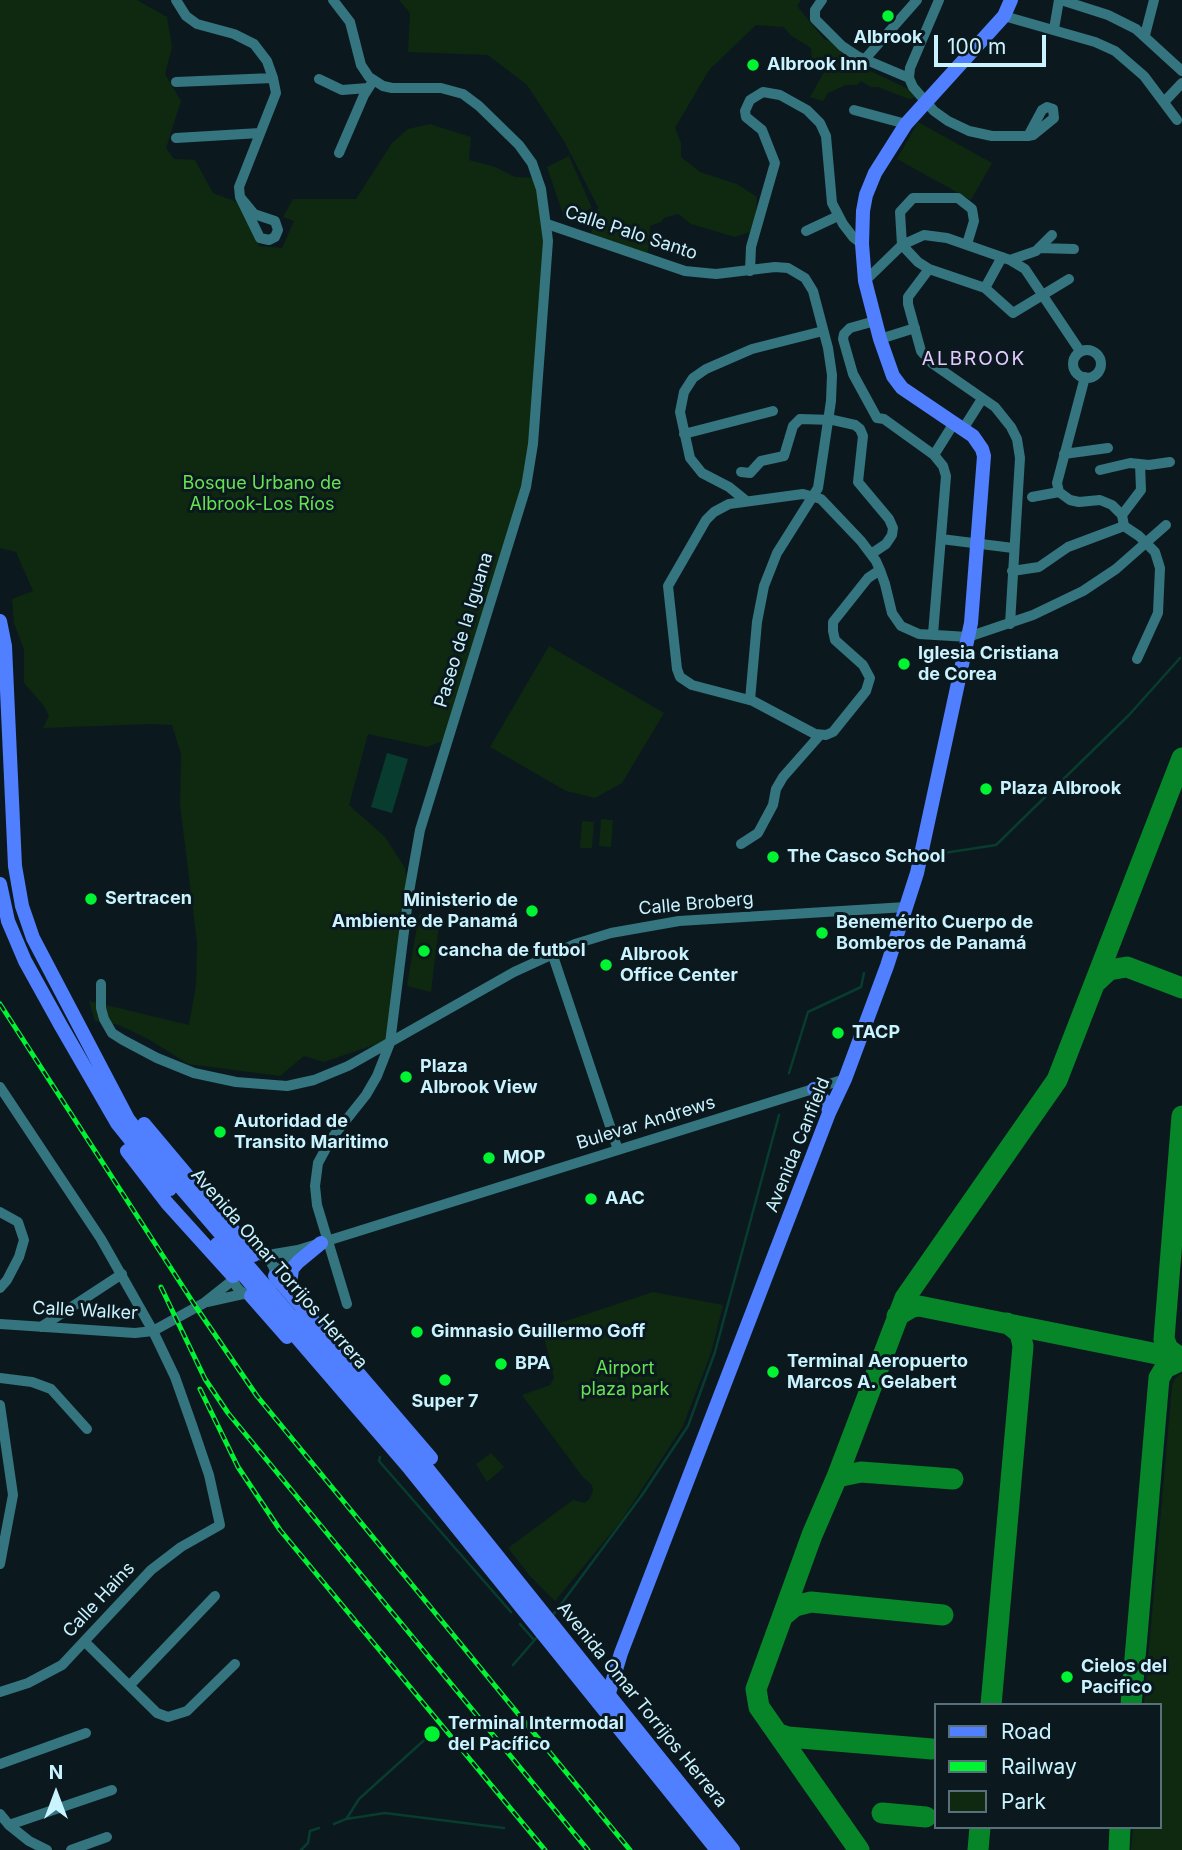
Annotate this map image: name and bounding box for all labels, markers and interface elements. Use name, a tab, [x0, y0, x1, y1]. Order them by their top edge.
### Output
marker: Albrook	[880, 8, 896, 24]
scale bar	[937, 21, 1049, 65]
place label: Albrook	[853, 27, 923, 49]
text: 100 m	[947, 34, 1006, 59]
place label: Albrook Inn	[767, 54, 868, 76]
marker: Albrook Inn	[745, 57, 761, 73]
street label: Calle Palo Santo	[562, 201, 700, 265]
district label: ALBROOK	[923, 348, 1025, 370]
park label: Bosque Urbano de Albrook-Los Ríos	[182, 473, 342, 516]
street label: Paseo de la Iguana	[430, 550, 498, 710]
place label: Iglesia Cristiana de Corea	[918, 643, 1059, 686]
marker: Iglesia Cristiana de Corea	[896, 656, 912, 672]
place label: Plaza Albrook	[1000, 778, 1121, 800]
marker: Plaza Albrook	[978, 781, 994, 797]
place label: The Casco School	[787, 846, 945, 868]
marker: The Casco School	[765, 849, 781, 865]
place label: Sertracen	[105, 888, 192, 910]
street label: Calle Broberg	[637, 888, 755, 920]
place label: Ministerio de Ambiente de Panamá	[332, 890, 518, 932]
marker: Sertracen	[83, 891, 99, 907]
marker: Ministerio de Ambiente de Panamá	[524, 903, 540, 919]
place label: Benemérito Cuerpo de Bomberos de Panamá	[836, 912, 1033, 954]
marker: Benemérito Cuerpo de Bomberos de Panamá	[814, 925, 830, 941]
place label: cancha de futbol	[438, 940, 586, 962]
marker: cancha de futbol	[416, 943, 432, 959]
place label: Albrook Office Center	[620, 944, 738, 986]
marker: Albrook Office Center	[598, 957, 614, 973]
place label: TACP	[852, 1022, 900, 1044]
marker: TACP	[830, 1025, 846, 1041]
place label: Plaza Albrook View	[420, 1056, 537, 1098]
marker: Plaza Albrook View	[398, 1069, 414, 1085]
street label: Avenida Canfield	[761, 1074, 835, 1216]
street label: Bulevar Andrews	[574, 1092, 718, 1154]
place label: Autoridad de Transito Maritimo	[234, 1111, 389, 1154]
marker: Autoridad de Transito Maritimo	[212, 1124, 228, 1140]
place label: MOP	[503, 1147, 545, 1169]
marker: MOP	[481, 1150, 497, 1166]
street label: Avenida Omar Torrijos Herrera	[186, 1165, 372, 1373]
place label: AAC	[605, 1188, 645, 1210]
marker: AAC	[583, 1191, 599, 1207]
street label: Calle Walker	[32, 1297, 138, 1325]
place label: Gimnasio Guillermo Goff	[431, 1321, 645, 1343]
marker: Gimnasio Guillermo Goff	[409, 1324, 425, 1340]
place label: Terminal Aeropuerto Marcos A. Gelabert	[787, 1351, 968, 1394]
place label: BPA	[515, 1353, 551, 1375]
marker: BPA	[493, 1356, 509, 1372]
park label: Airport plaza park	[581, 1358, 669, 1400]
marker: Terminal Aeropuerto Marcos A. Gelabert	[765, 1364, 781, 1380]
marker: Super 7	[437, 1372, 453, 1388]
place label: Super 7	[411, 1391, 479, 1413]
street label: Calle Hains	[59, 1558, 139, 1642]
street label: Avenida Omar Torrijos Herrera	[552, 1598, 732, 1812]
place label: Cielos del Pacifico	[1081, 1656, 1167, 1698]
marker: Cielos del Pacifico	[1059, 1669, 1075, 1685]
legend	[934, 1703, 1161, 1829]
place label: Terminal Intermodal del Pacífico	[448, 1713, 624, 1756]
text: Road	[1001, 1719, 1052, 1744]
marker: Terminal Intermodal del Pacífico	[422, 1724, 442, 1744]
text: Railway	[1001, 1754, 1077, 1779]
north arrow	[21, 1759, 91, 1829]
text: N	[49, 1761, 63, 1784]
text: Park	[1001, 1789, 1046, 1814]

